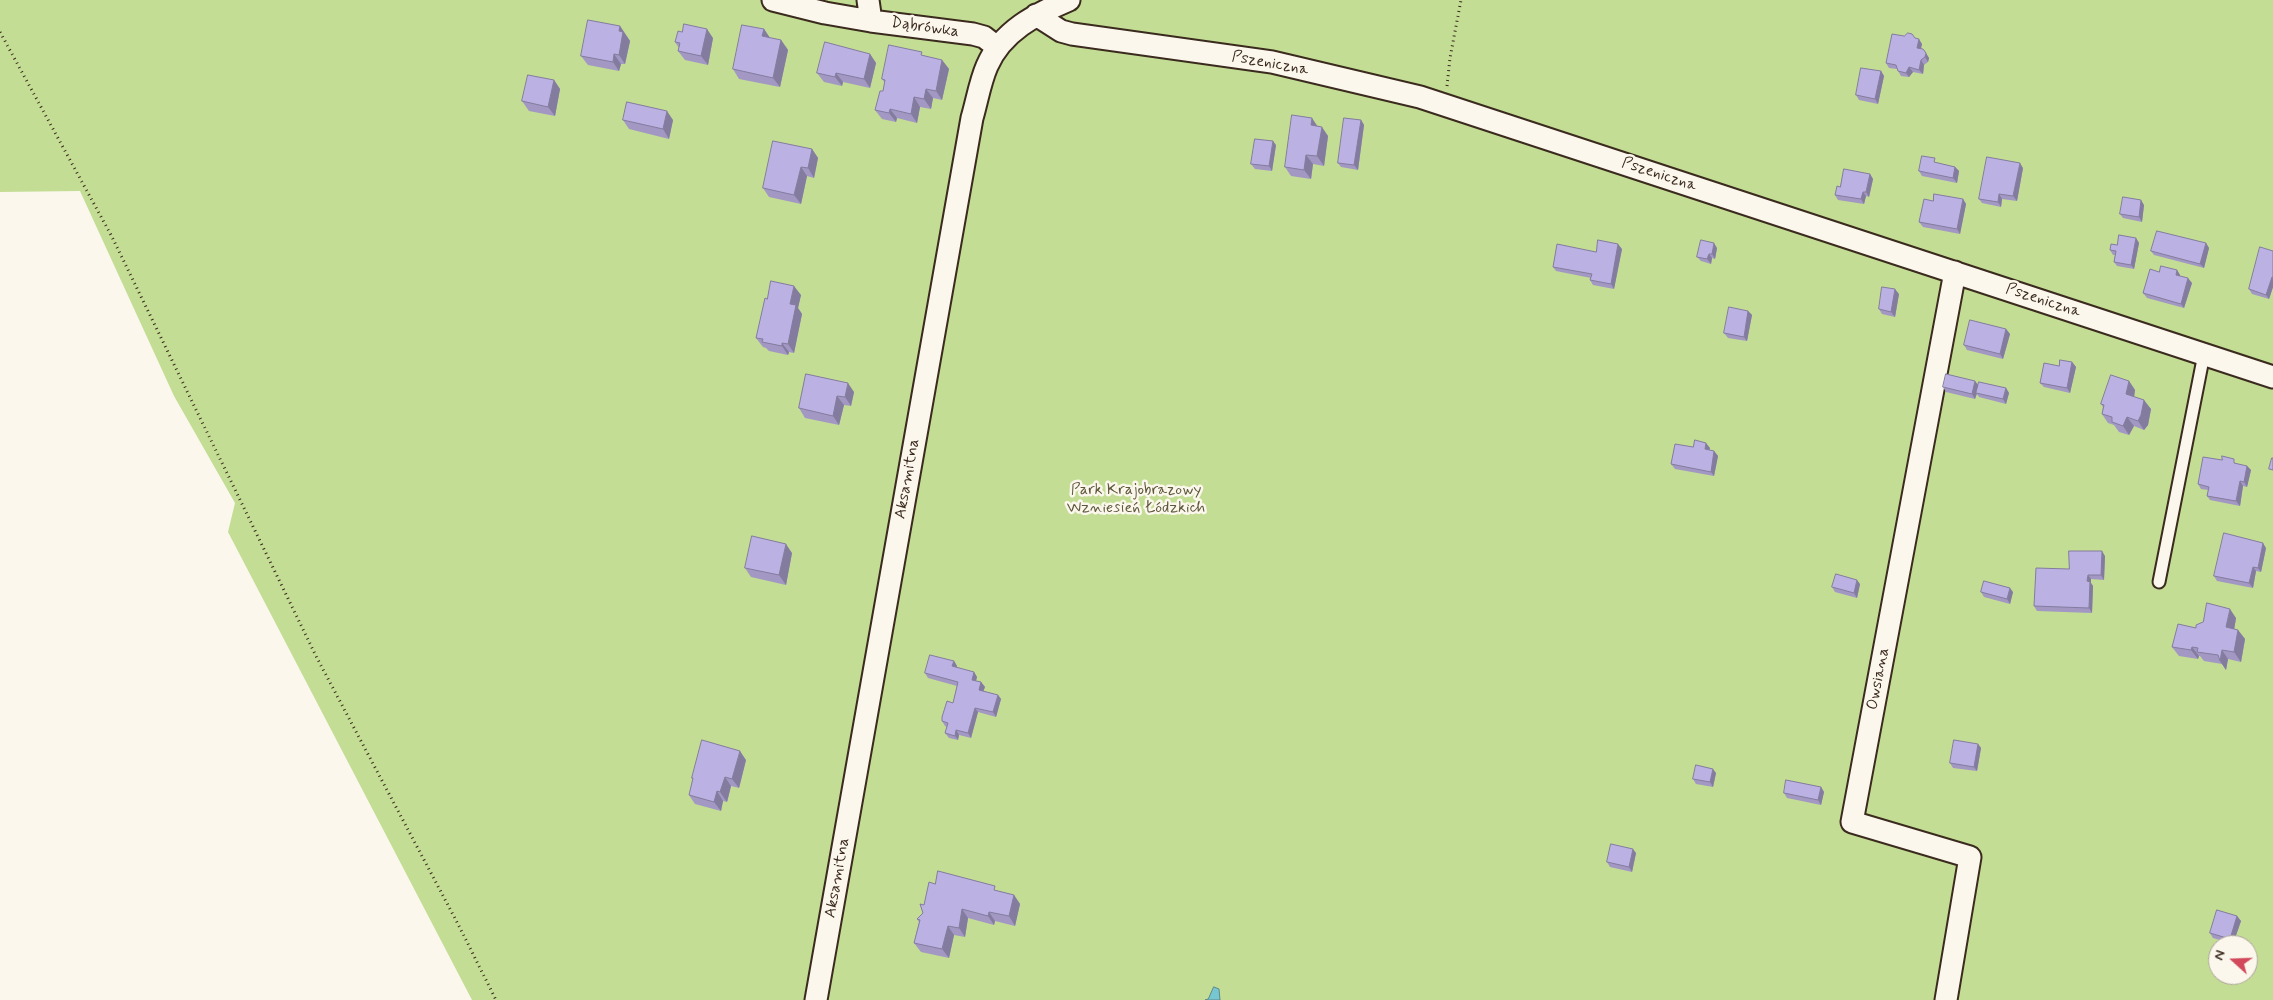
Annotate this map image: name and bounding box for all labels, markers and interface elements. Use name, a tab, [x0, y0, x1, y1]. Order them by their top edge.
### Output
street label: Dąbrówka	[890, 14, 960, 42]
street label: Pszeniczna	[1230, 48, 1310, 80]
street label: Pszeniczna	[1619, 154, 1699, 196]
street label: Pszeniczna	[2003, 280, 2083, 322]
street label: Aksamitna	[891, 437, 925, 521]
park label: Park Krajobrazowy Wzniesień Łódzkich	[1067, 481, 1205, 519]
street label: Owsiana	[1864, 646, 1894, 712]
street label: Aksamitna	[821, 836, 855, 920]
north arrow	[2208, 935, 2258, 985]
text: N	[2210, 948, 2230, 963]

